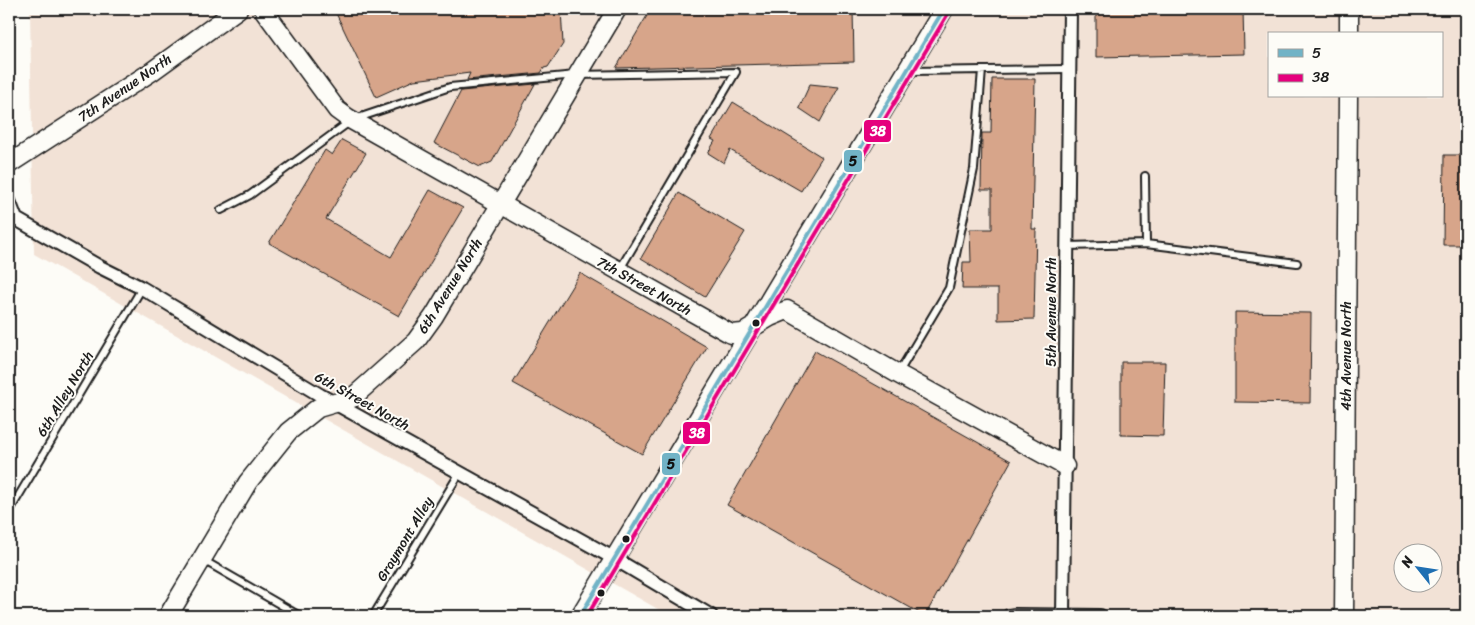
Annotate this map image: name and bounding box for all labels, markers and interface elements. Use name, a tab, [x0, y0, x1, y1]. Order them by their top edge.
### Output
legend	[1268, 32, 1442, 98]
text: 5	[1312, 40, 1321, 66]
street label: 7th Avenue North	[73, 47, 177, 129]
text: 38	[1312, 64, 1329, 90]
line badge: 38	[863, 119, 892, 143]
text: 38	[869, 119, 887, 144]
line badge: 5	[843, 149, 863, 173]
text: 5	[849, 149, 858, 174]
street label: 6th Avenue North	[411, 233, 489, 339]
street label: 7th Street North	[592, 250, 696, 322]
street label: 5th Avenue North	[1039, 257, 1064, 367]
street label: 4th Avenue North	[1334, 301, 1359, 411]
unlabelled marker	[751, 318, 761, 328]
street label: 6th Alley North	[29, 346, 101, 442]
street label: 6th Street North	[310, 365, 414, 437]
line badge: 38	[682, 421, 711, 445]
text: 38	[688, 421, 706, 446]
line badge: 5	[661, 452, 681, 476]
text: 5	[667, 452, 676, 477]
street label: Graymont Alley	[370, 491, 441, 586]
unlabelled marker	[621, 534, 631, 544]
north arrow	[1392, 542, 1442, 592]
text: N	[1393, 551, 1421, 573]
unlabelled marker	[596, 588, 606, 598]

